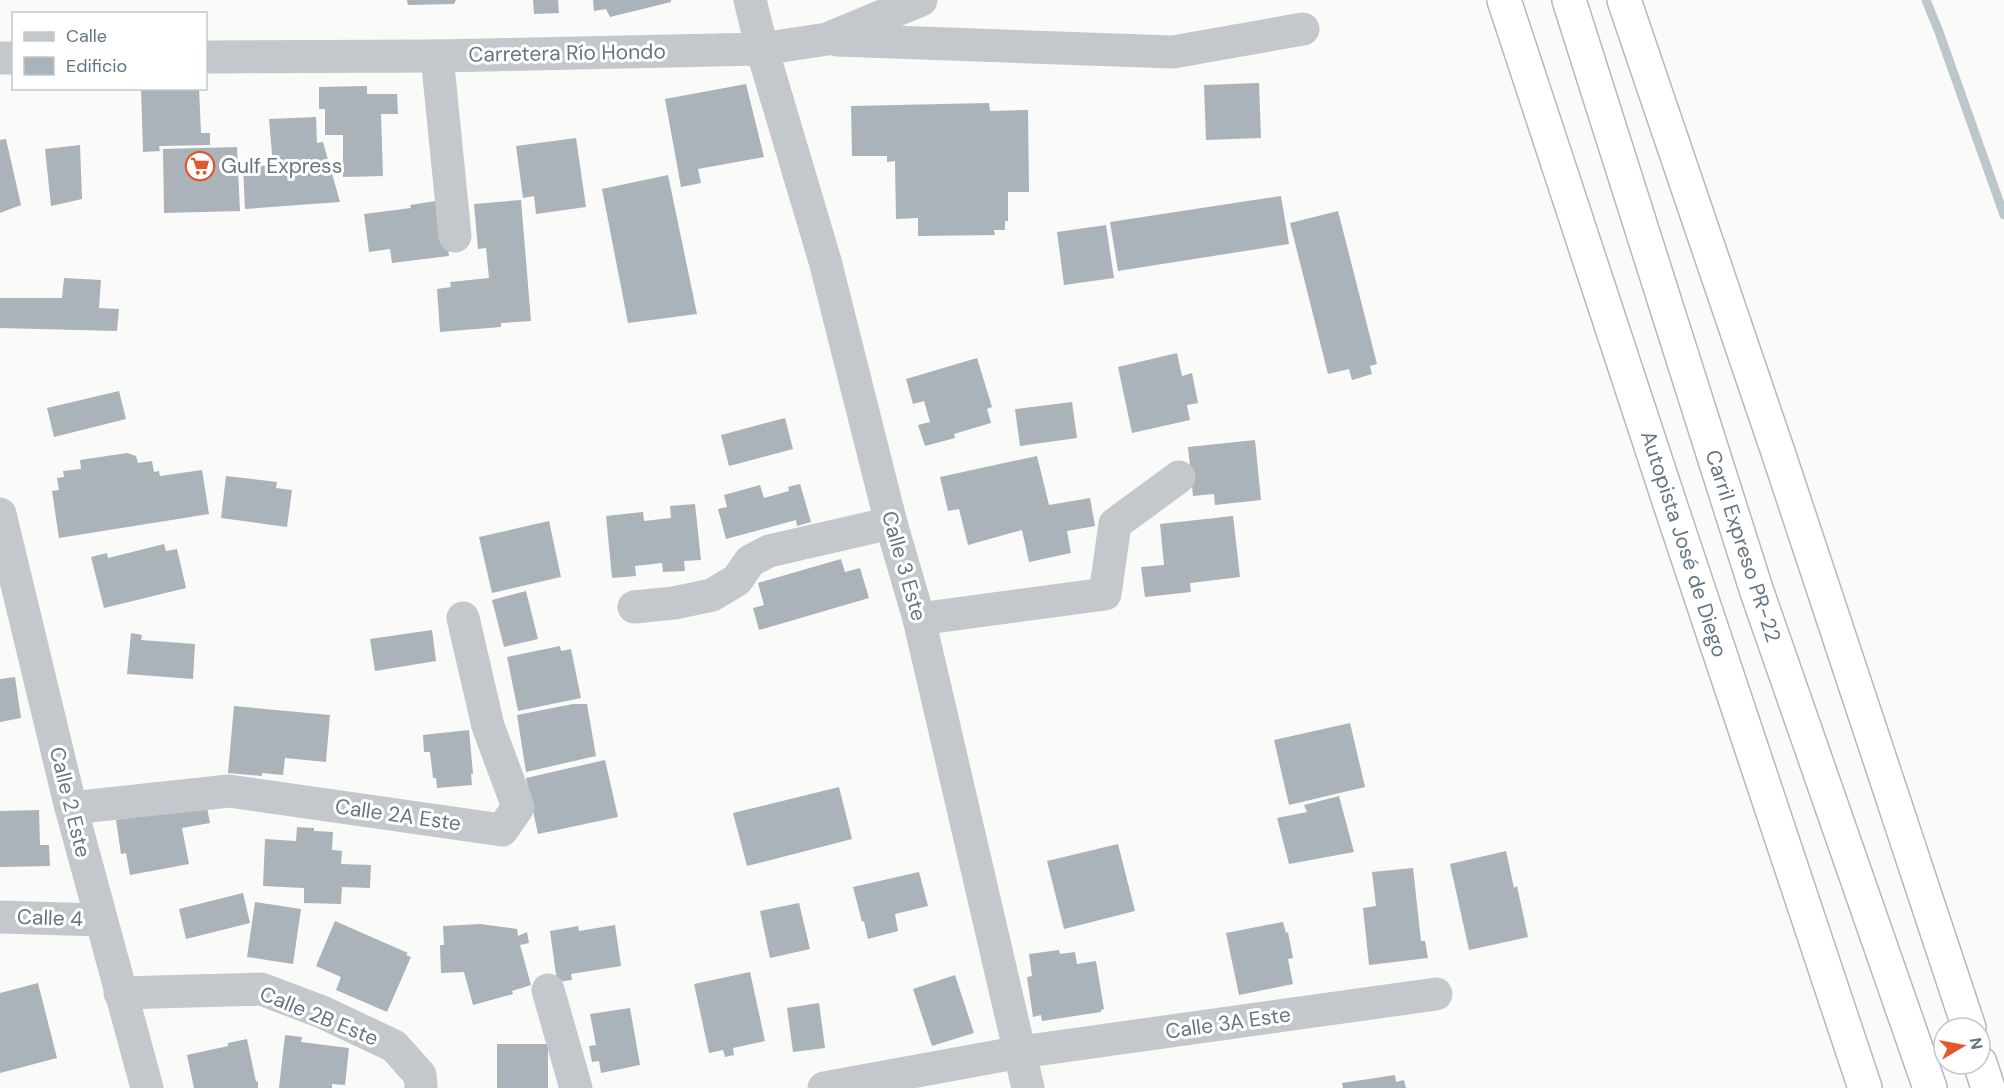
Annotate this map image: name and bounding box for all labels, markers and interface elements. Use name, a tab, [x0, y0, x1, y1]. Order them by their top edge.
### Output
legend	[12, 12, 207, 90]
text: Calle	[66, 24, 107, 48]
street label: Carretera Río Hondo	[468, 37, 666, 69]
text: Edificio	[66, 54, 127, 78]
supermarket icon: Gulf Express	[184, 150, 216, 182]
place label: Gulf Express	[221, 152, 342, 180]
street label: Autopista José de Diego	[1634, 427, 1734, 661]
street label: Carril Expreso PR-22	[1699, 446, 1787, 646]
street label: Calle 3 Este	[875, 508, 933, 624]
street label: Calle 2 Este	[43, 744, 97, 860]
street label: Calle 2A Este	[333, 792, 463, 838]
street label: Calle 4	[16, 903, 84, 933]
street label: Calle 2B Este	[256, 980, 382, 1053]
street label: Calle 3A Este	[1164, 1000, 1293, 1046]
north arrow	[1932, 1016, 1992, 1076]
text: N	[1965, 1036, 1988, 1051]

